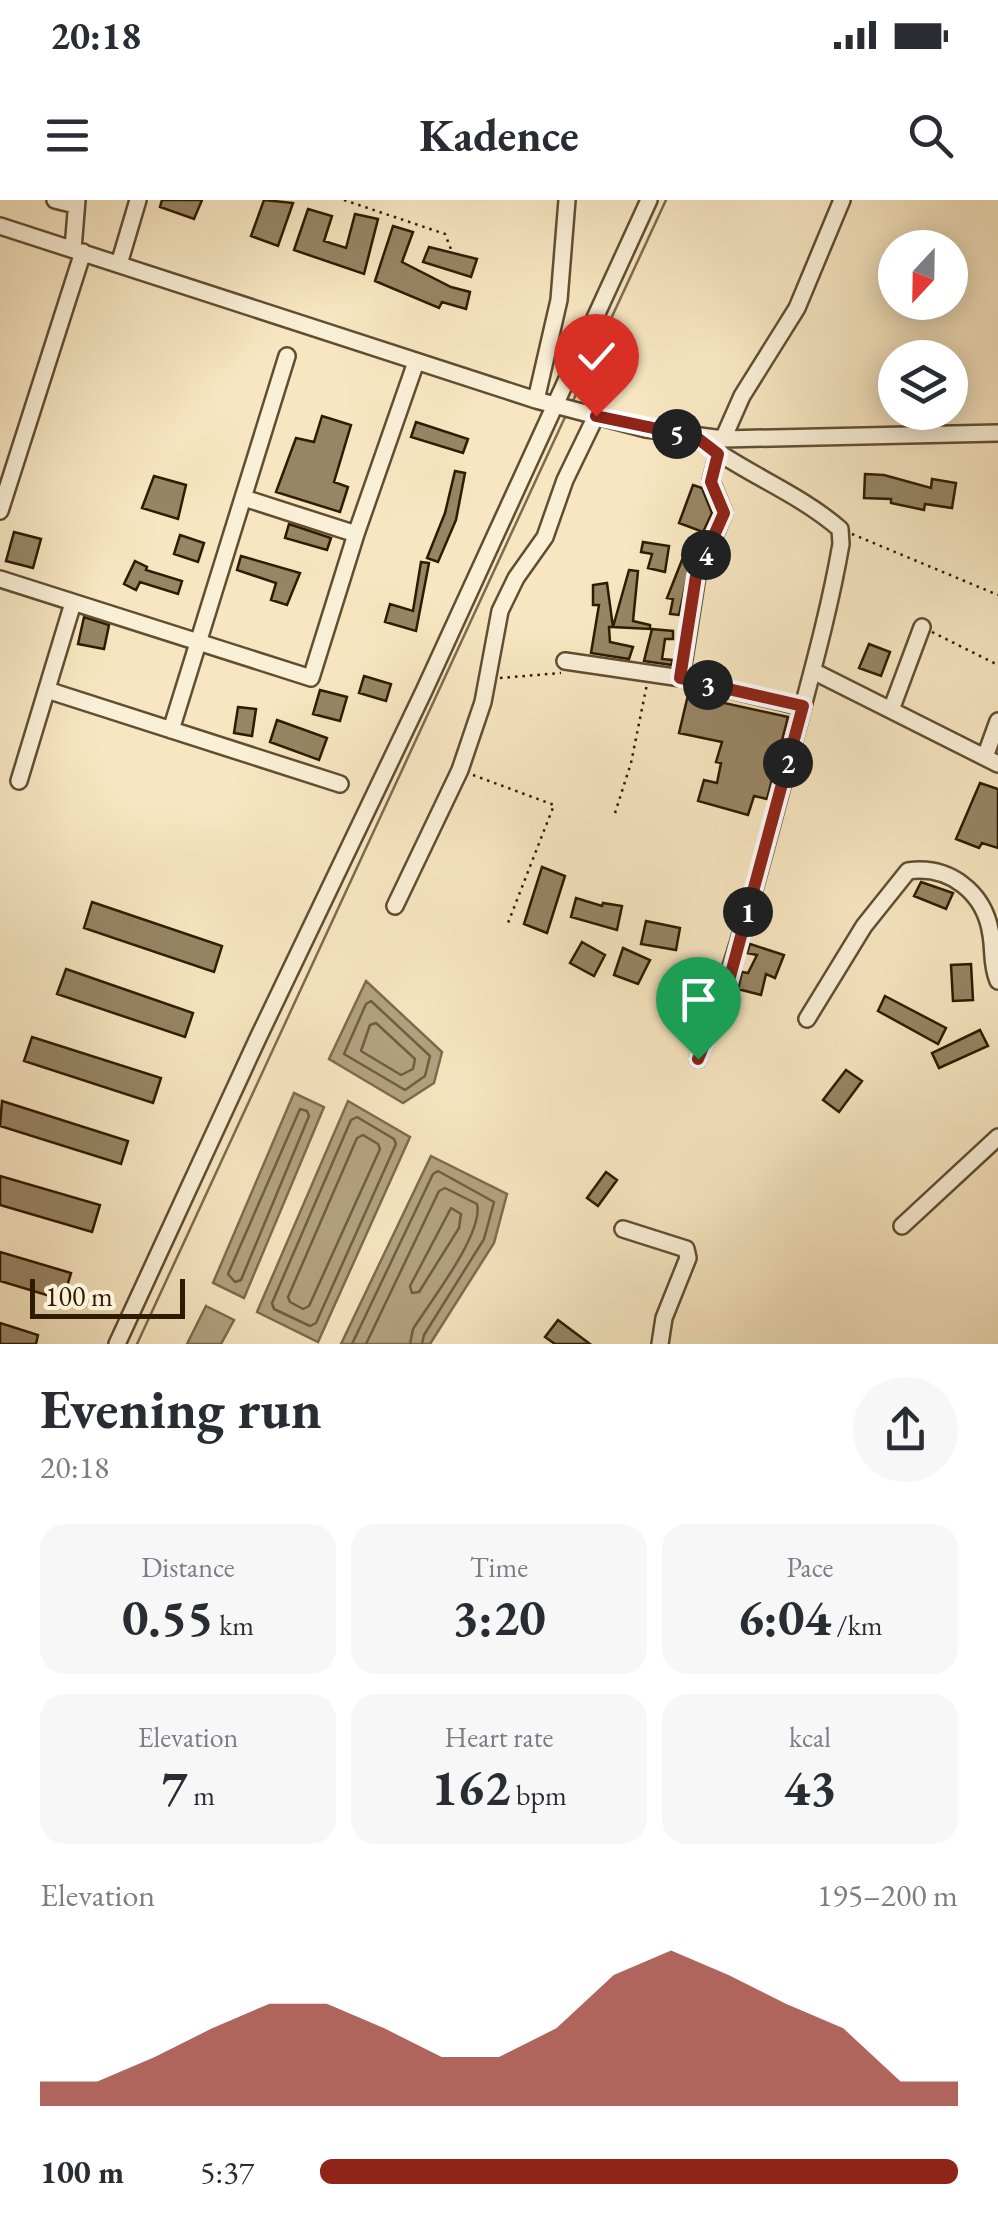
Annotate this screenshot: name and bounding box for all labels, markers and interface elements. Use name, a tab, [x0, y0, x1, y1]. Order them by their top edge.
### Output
text: 20:18	[50, 11, 141, 60]
text: Kadence	[419, 106, 579, 164]
icon: menu	[40, 108, 95, 163]
icon: search	[903, 108, 958, 163]
north arrow	[878, 230, 968, 320]
map controls	[878, 230, 968, 430]
pin	[554, 314, 639, 417]
icon: check	[569, 329, 624, 384]
button: layers	[878, 340, 968, 430]
pin: 5	[652, 409, 702, 459]
text: 5	[670, 416, 684, 452]
pin: 4	[681, 530, 731, 580]
text: 4	[699, 537, 713, 573]
pin: 3	[683, 660, 733, 710]
text: 3	[701, 667, 715, 703]
pin: 2	[763, 738, 813, 788]
text: 2	[781, 745, 795, 781]
pin: 1	[723, 887, 773, 937]
text: 1	[741, 894, 755, 930]
pin	[656, 957, 741, 1060]
icon: arrive	[671, 972, 726, 1027]
scale bar	[30, 1274, 185, 1318]
text: 100 m	[45, 1278, 113, 1314]
text: Evening run	[40, 1373, 322, 1444]
button: share	[853, 1377, 958, 1482]
text: 20:18	[40, 1446, 109, 1488]
text: Distance	[141, 1549, 235, 1585]
text: Time	[470, 1549, 528, 1585]
text: Pace	[787, 1549, 833, 1585]
text: 0.55	[122, 1585, 214, 1650]
text: 3:20	[452, 1585, 546, 1650]
text: 6:04	[737, 1585, 831, 1650]
text: km	[214, 1607, 254, 1643]
text: /km	[831, 1607, 883, 1643]
text: Elevation	[138, 1719, 238, 1755]
text: Heart rate	[445, 1719, 553, 1755]
text: kcal	[789, 1719, 831, 1755]
text: 7	[161, 1755, 188, 1820]
text: 162	[431, 1755, 511, 1820]
text: 43	[784, 1755, 836, 1820]
text: m	[188, 1777, 215, 1813]
text: bpm	[511, 1777, 567, 1813]
text: Elevation	[40, 1874, 155, 1916]
text: 195–200 m	[817, 1874, 958, 1916]
text: 100 m	[40, 2151, 124, 2193]
text: 5:37	[200, 2151, 254, 2193]

